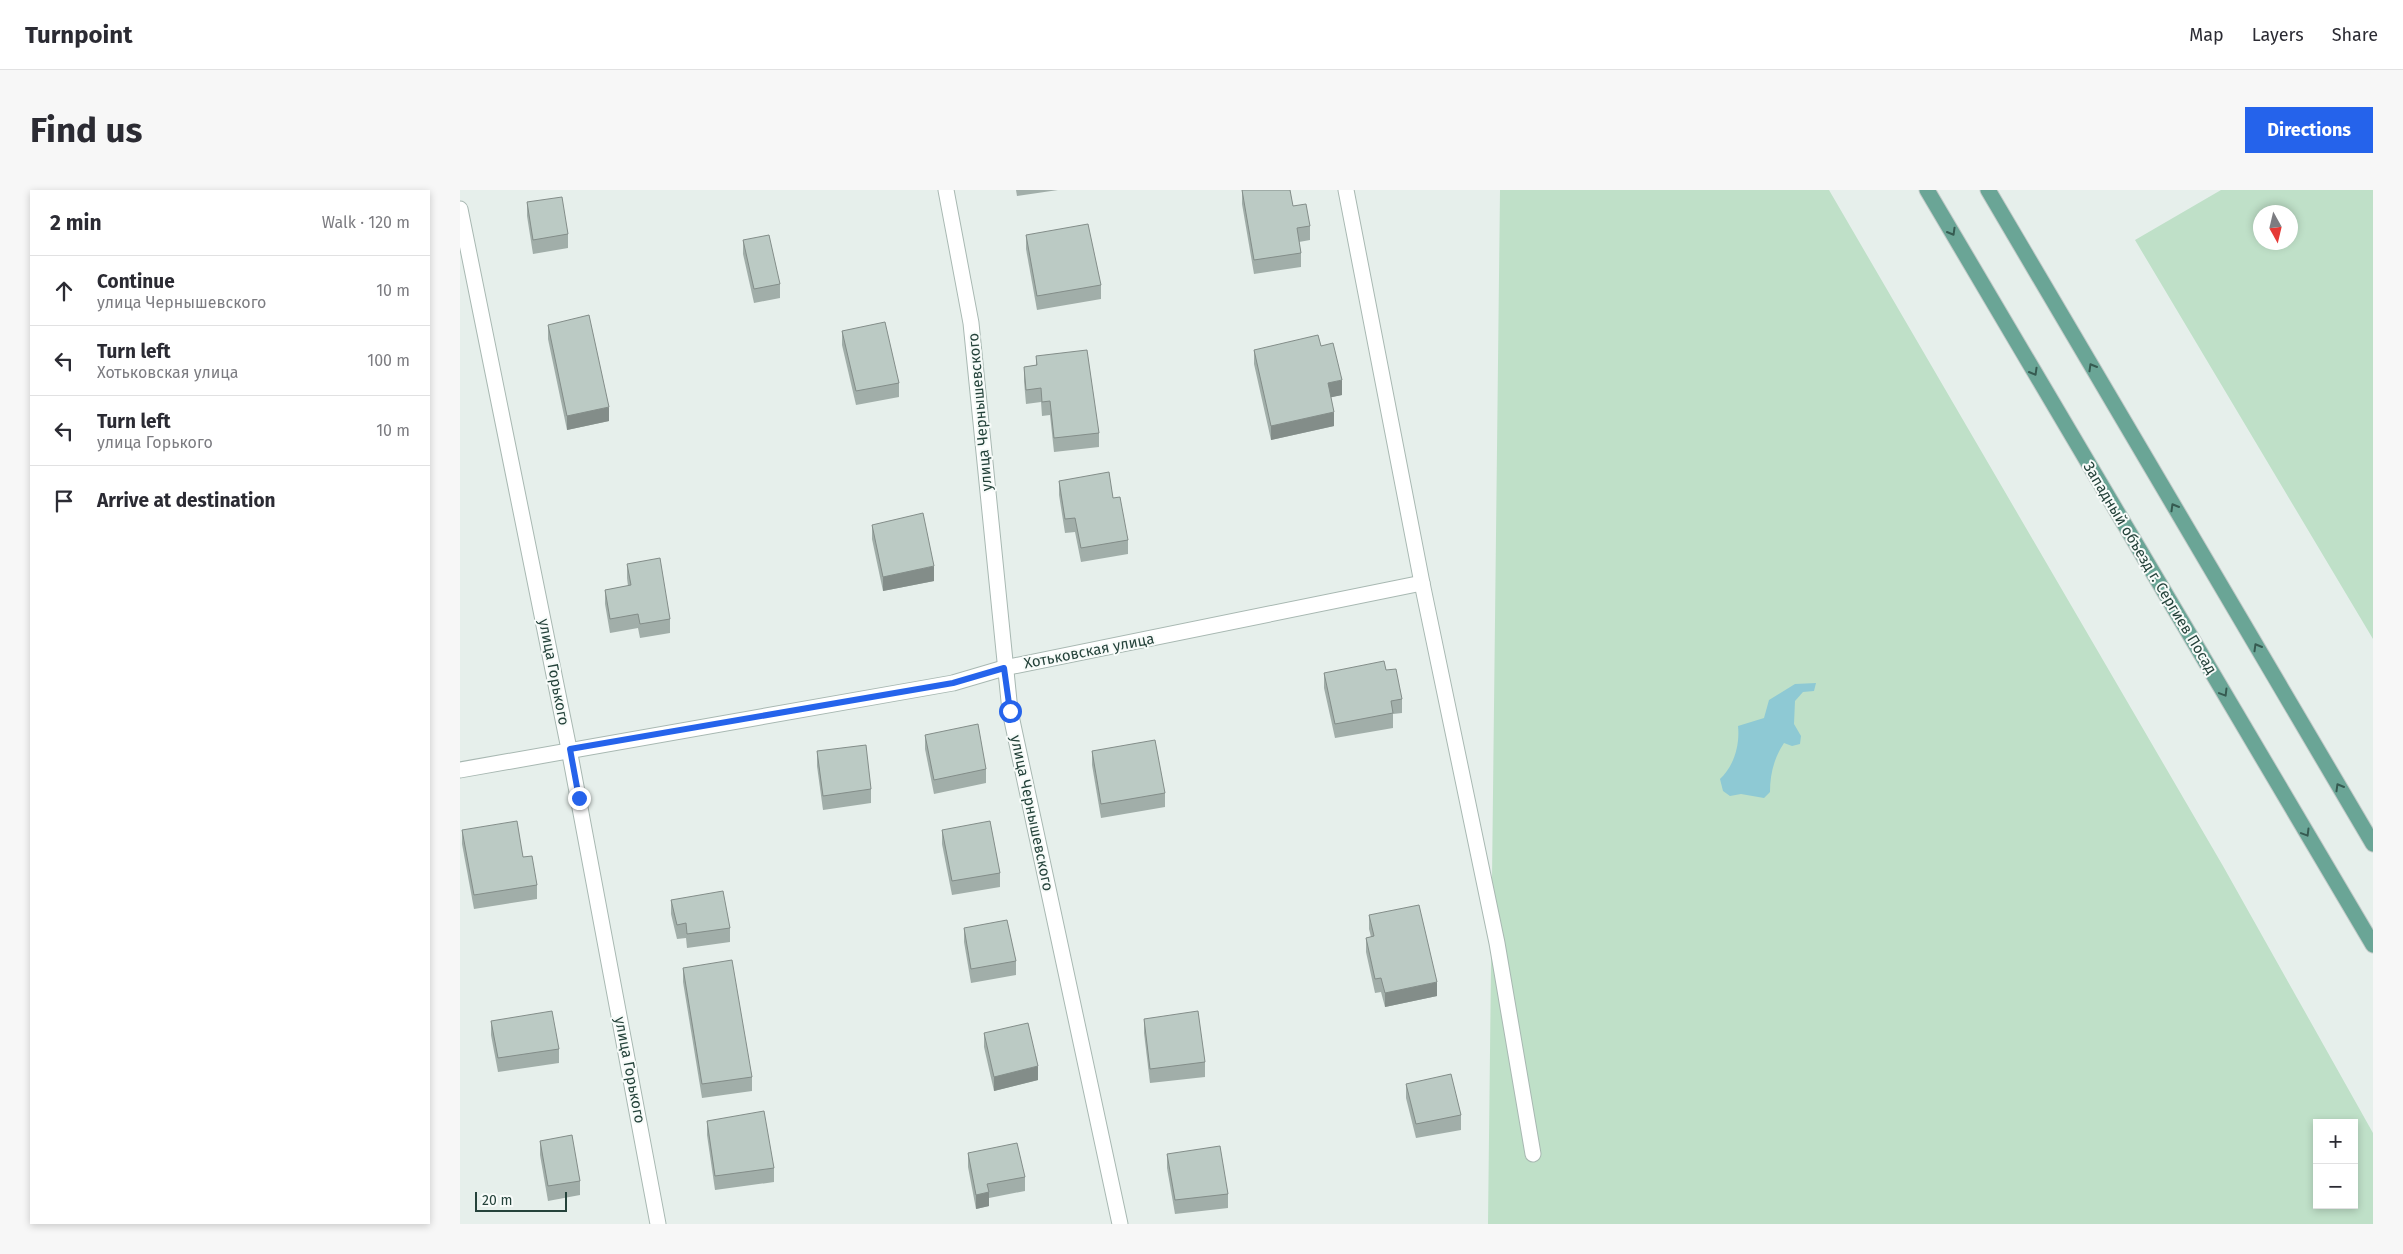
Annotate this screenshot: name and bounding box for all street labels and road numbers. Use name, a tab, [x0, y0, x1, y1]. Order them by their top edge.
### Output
street label: улица Чернышевского	[964, 332, 996, 492]
street label: Западный объезд г. Сергиев Посад	[2079, 459, 2221, 677]
street label: улица Горького	[535, 617, 573, 727]
street label: Хотьковская улица	[1022, 630, 1156, 672]
street label: улица Чернышевского	[1007, 733, 1057, 893]
street label: улица Горького	[611, 1015, 649, 1125]

